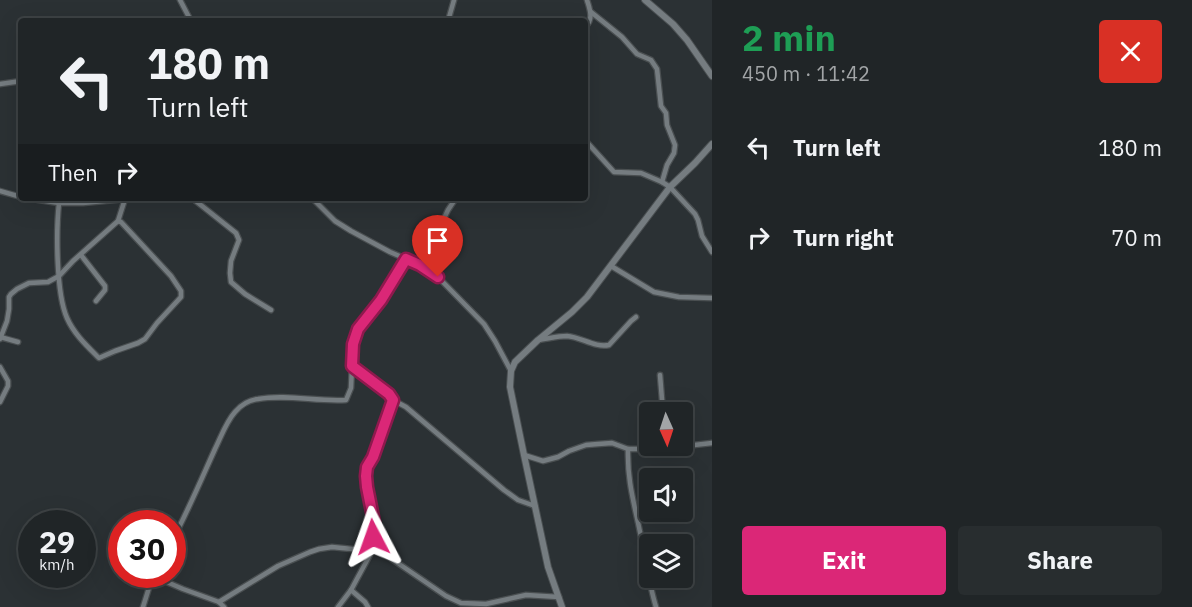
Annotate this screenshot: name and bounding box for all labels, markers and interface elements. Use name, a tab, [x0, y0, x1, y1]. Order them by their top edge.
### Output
text: 2 min	[742, 14, 836, 61]
button: close	[1099, 20, 1162, 83]
text: 180 m	[147, 36, 270, 91]
icon: left	[48, 42, 126, 120]
text: 450 m · 11:42	[742, 60, 870, 87]
text: Turn left	[147, 89, 248, 124]
icon: left	[742, 131, 775, 164]
text: Turn left	[793, 133, 881, 162]
text: 180 m	[1098, 133, 1162, 162]
icon: right	[110, 156, 143, 189]
text: Then	[48, 158, 98, 187]
pin	[412, 215, 463, 277]
icon: right	[742, 221, 775, 254]
text: Turn right	[793, 223, 894, 252]
text: 70 m	[1111, 223, 1162, 252]
icon: arrive	[421, 224, 454, 257]
north arrow	[639, 402, 693, 456]
map controls	[639, 402, 693, 588]
button: sound	[639, 468, 693, 522]
position arrow	[341, 505, 405, 569]
speed limit sign: 30	[108, 510, 186, 588]
text: 29	[39, 522, 75, 561]
button: Exit	[742, 526, 946, 595]
button: Share	[958, 526, 1162, 595]
button: layers	[639, 534, 693, 588]
text: km/h	[39, 555, 75, 574]

